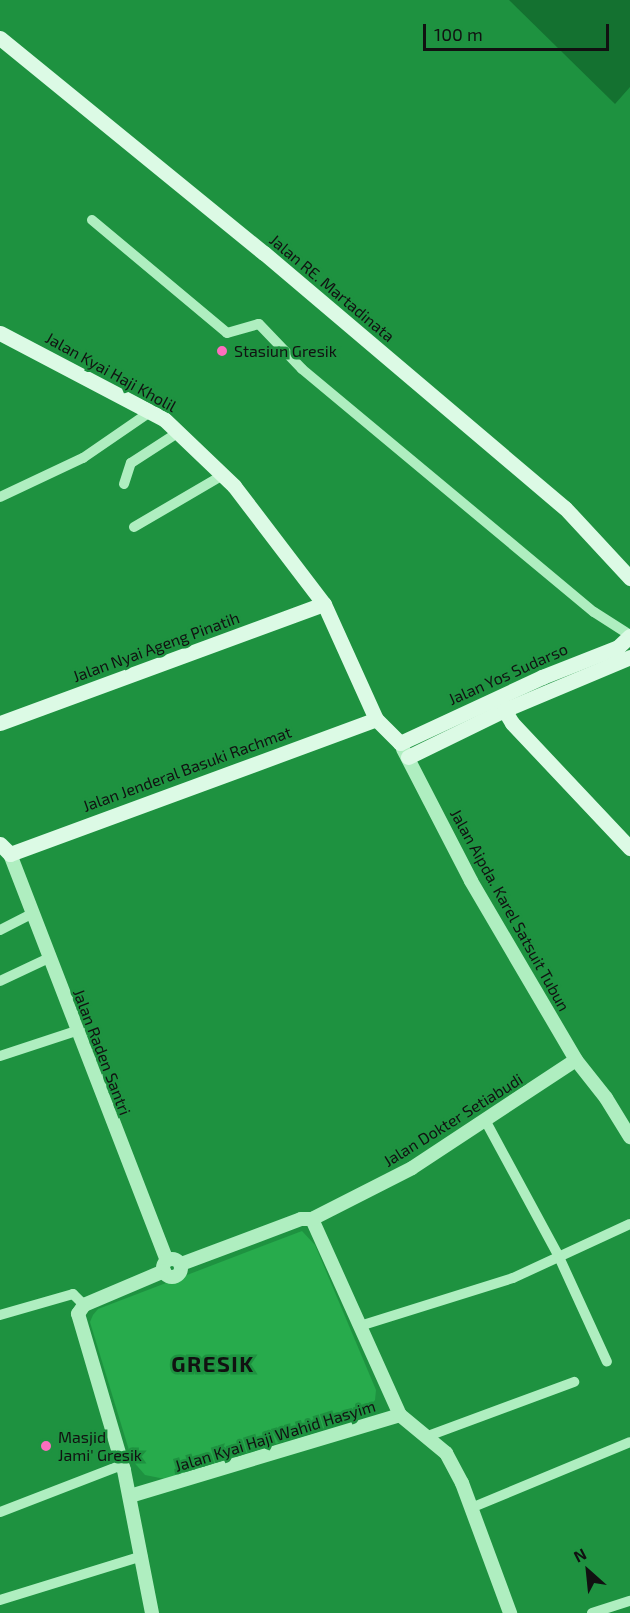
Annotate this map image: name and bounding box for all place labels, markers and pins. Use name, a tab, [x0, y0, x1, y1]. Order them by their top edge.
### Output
place label: Stasiun Gresik	[234, 341, 337, 361]
marker: Stasiun Gresik	[215, 344, 229, 358]
place label: Masjid Jami' Gresik	[58, 1427, 142, 1465]
marker: Masjid Jami' Gresik	[39, 1439, 53, 1453]

